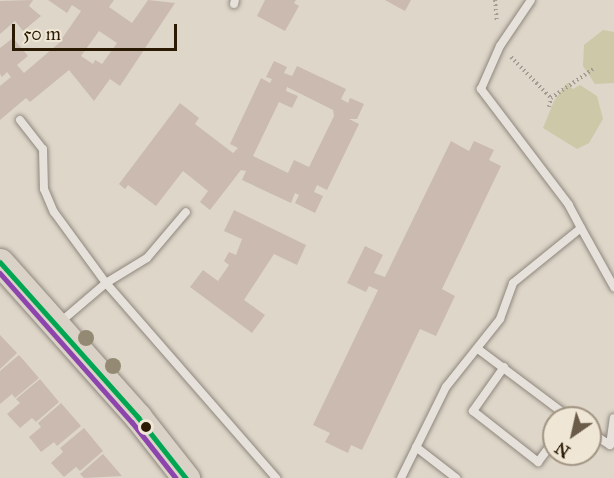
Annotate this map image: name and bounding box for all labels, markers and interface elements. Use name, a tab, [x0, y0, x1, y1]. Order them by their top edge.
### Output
scale bar	[15, 12, 180, 50]
text: 50 m	[23, 23, 61, 45]
north arrow	[542, 406, 602, 466]
unlabelled marker	[140, 421, 152, 433]
text: N	[552, 438, 574, 461]

